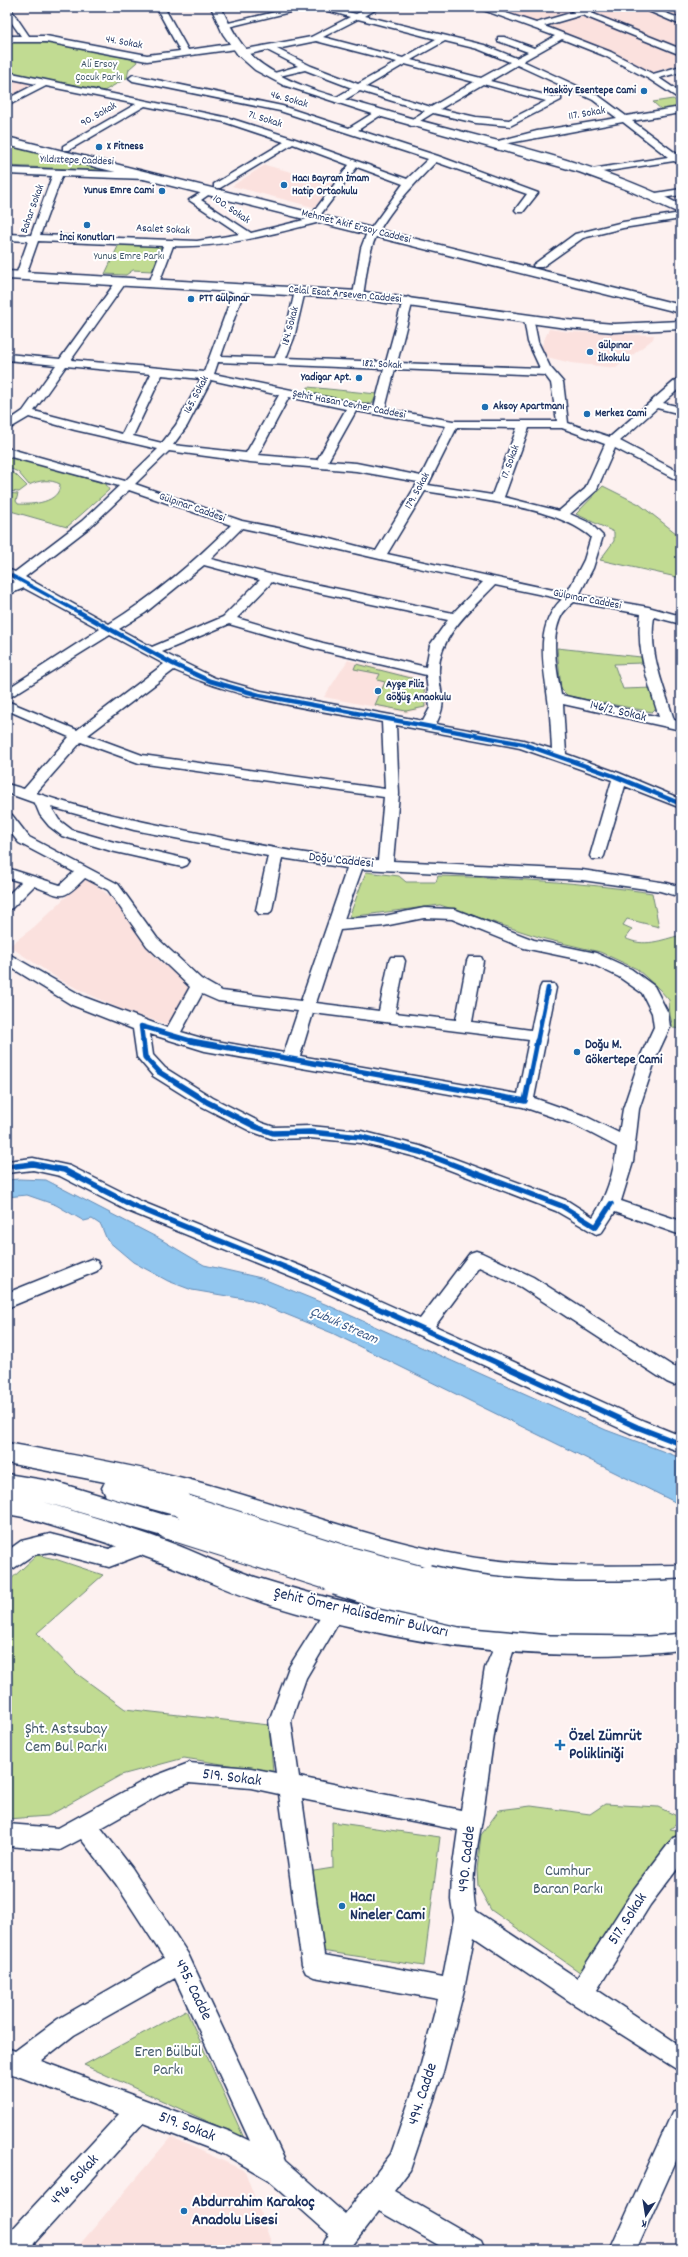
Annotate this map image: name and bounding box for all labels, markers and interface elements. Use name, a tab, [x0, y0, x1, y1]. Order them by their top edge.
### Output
street label: 44. Sokak	[104, 32, 144, 54]
park label: Ali Ersoy Çocuk Parkı	[76, 57, 122, 86]
place label: Hasköy Esentepe Cami	[543, 83, 636, 99]
marker: Hasköy Esentepe Cami	[639, 86, 649, 96]
street label: 46. Sokak	[268, 87, 310, 113]
street label: 90. Sokak	[78, 98, 120, 132]
street label: 117. Sokak	[567, 103, 607, 125]
street label: 71. Sokak	[246, 107, 284, 133]
place label: X Fitness	[107, 139, 144, 155]
marker: X Fitness	[94, 142, 104, 152]
street label: Yıldıztepe Caddesi	[40, 152, 114, 170]
place label: Hacı Bayram İmam Hatip Ortaokulu	[292, 171, 370, 200]
marker: Hacı Bayram İmam Hatip Ortaokulu	[279, 180, 289, 190]
street label: Bahar Sokak	[17, 182, 49, 236]
place label: Yunus Emre Cami	[83, 183, 154, 199]
marker: Yunus Emre Cami	[157, 186, 167, 196]
street label: 100. Sokak	[209, 191, 254, 229]
street label: Mehmet Akif Ersoy Caddesi	[300, 206, 412, 248]
marker: İnci Konutları	[82, 220, 92, 230]
street label: Asalet Sokak	[136, 221, 191, 239]
place label: İnci Konutları	[60, 230, 114, 246]
park label: Yunus Emre Parkı	[94, 249, 164, 265]
street label: Celal Esat Arseven Caddesi	[288, 282, 402, 308]
place label: PTT Gülpınar	[199, 291, 251, 307]
marker: PTT Gülpınar	[186, 294, 196, 304]
street label: 184. Sokak	[278, 304, 304, 347]
place label: Gülpınar İlkokulu	[598, 338, 633, 367]
marker: Gülpınar İlkokulu	[585, 347, 595, 357]
street label: 182. Sokak	[362, 356, 403, 374]
place label: Yadigar Apt.	[300, 370, 351, 386]
street label: 165. Sokak	[180, 373, 214, 417]
marker: Yadigar Apt.	[354, 373, 364, 383]
street label: Şehit Hasan Cevher Caddesi	[291, 386, 407, 424]
place label: Aksoy Apartmanı	[493, 399, 564, 415]
marker: Aksoy Apartmanı	[480, 402, 490, 412]
place label: Merkez Cami	[595, 406, 647, 422]
marker: Merkez Cami	[582, 409, 592, 419]
street label: 17. Sokak	[498, 442, 525, 481]
street label: 179. Sokak	[401, 469, 435, 512]
street label: Gülpınar Caddesi	[157, 489, 227, 527]
street label: Gülpınar Caddesi	[551, 586, 623, 614]
place label: Ayşe Filiz Göğüş Anaokulu	[386, 677, 451, 706]
marker: Ayşe Filiz Göğüş Anaokulu	[373, 686, 383, 696]
street label: 146/2. Sokak	[588, 696, 648, 728]
street label: Doğu Caddesi	[308, 848, 375, 874]
place label: Doğu M. Gökertepe Cami	[585, 1036, 663, 1070]
marker: Doğu M. Gökertepe Cami	[572, 1047, 582, 1057]
water label: Çubuk Stream	[307, 1302, 382, 1350]
street label: Şehit Ömer Halisdemir Bulvarı	[272, 1582, 451, 1644]
park label: Şht. Astsubay Cem Bul Parkı	[25, 1718, 108, 1759]
place label: Özel Zümrüt Polikliniği	[569, 1725, 642, 1766]
marker: Özel Zümrüt Polikliniği	[554, 1739, 566, 1751]
street label: 519. Sokak	[201, 1763, 263, 1793]
street label: 490. Cadde	[452, 1825, 482, 1893]
park label: Cumhur Baran Parkı	[533, 1860, 603, 1901]
place label: Hacı Nineler Cami	[350, 1886, 425, 1927]
street label: 517. Sokak	[603, 1888, 653, 1950]
marker: Hacı Nineler Cami	[337, 1901, 347, 1911]
street label: 495. Cadde	[168, 1956, 218, 2024]
park label: Eren Bülbül Parkı	[134, 2041, 202, 2082]
street label: 494. Cadde	[402, 2060, 444, 2128]
street label: 519. Sokak	[155, 2106, 219, 2148]
street label: 496. Sokak	[45, 2149, 105, 2211]
place label: Abdurrahim Karakoç Anadolu Lisesi	[192, 2191, 315, 2232]
north arrow	[626, 2195, 666, 2235]
marker: Abdurrahim Karakoç Anadolu Lisesi	[179, 2206, 189, 2216]
text: K	[640, 2214, 648, 2231]

